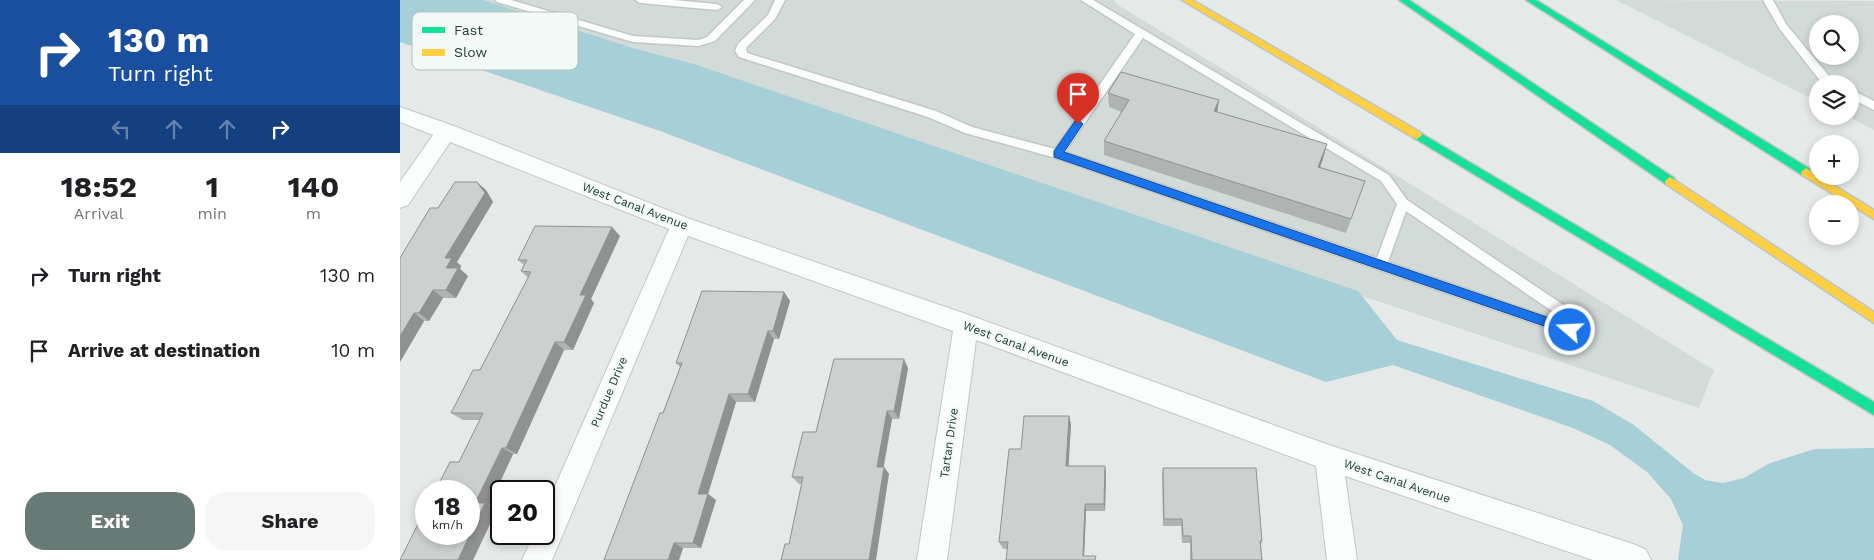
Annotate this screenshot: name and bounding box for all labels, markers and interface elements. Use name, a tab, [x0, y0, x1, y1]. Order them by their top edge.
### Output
legend	[412, 12, 578, 70]
map controls	[1809, 15, 1859, 245]
button: search	[1809, 15, 1859, 65]
text: 130 m	[108, 19, 209, 61]
icon: right	[25, 20, 90, 85]
text: Fast	[454, 22, 483, 38]
text: Slow	[454, 44, 487, 60]
text: Turn right	[108, 61, 213, 86]
pin	[1057, 73, 1099, 124]
button: layers	[1809, 75, 1859, 125]
icon: arrive	[1064, 80, 1092, 108]
icon: left	[107, 115, 135, 143]
icon: ahead	[160, 115, 188, 143]
icon: ahead	[213, 115, 241, 143]
icon: right	[266, 115, 294, 143]
button: +	[1809, 135, 1859, 185]
text: 18:52	[61, 169, 137, 204]
text: 1	[206, 169, 219, 204]
text: 140	[288, 169, 339, 204]
street label: West Canal Avenue	[580, 179, 690, 233]
button: −	[1809, 195, 1859, 245]
text: Arrival	[74, 204, 124, 223]
text: min	[198, 204, 227, 223]
text: m	[306, 204, 321, 223]
icon: right	[25, 262, 53, 290]
text: Turn right	[68, 264, 161, 287]
text: 130 m	[320, 264, 375, 287]
position arrow	[1543, 303, 1595, 355]
street label: West Canal Avenue	[961, 318, 1071, 370]
icon: arrive	[25, 337, 53, 365]
text: Arrive at destination	[68, 339, 260, 362]
text: 10 m	[331, 339, 375, 362]
street label: Purdue Drive	[588, 355, 630, 429]
street label: Tartan Drive	[937, 407, 961, 479]
street label: West Canal Avenue	[1342, 456, 1452, 506]
speed limit sign: 20	[490, 480, 555, 545]
button: Exit	[25, 492, 195, 550]
button: Share	[205, 492, 375, 550]
text: 18	[434, 492, 461, 521]
text: km/h	[432, 518, 463, 532]

